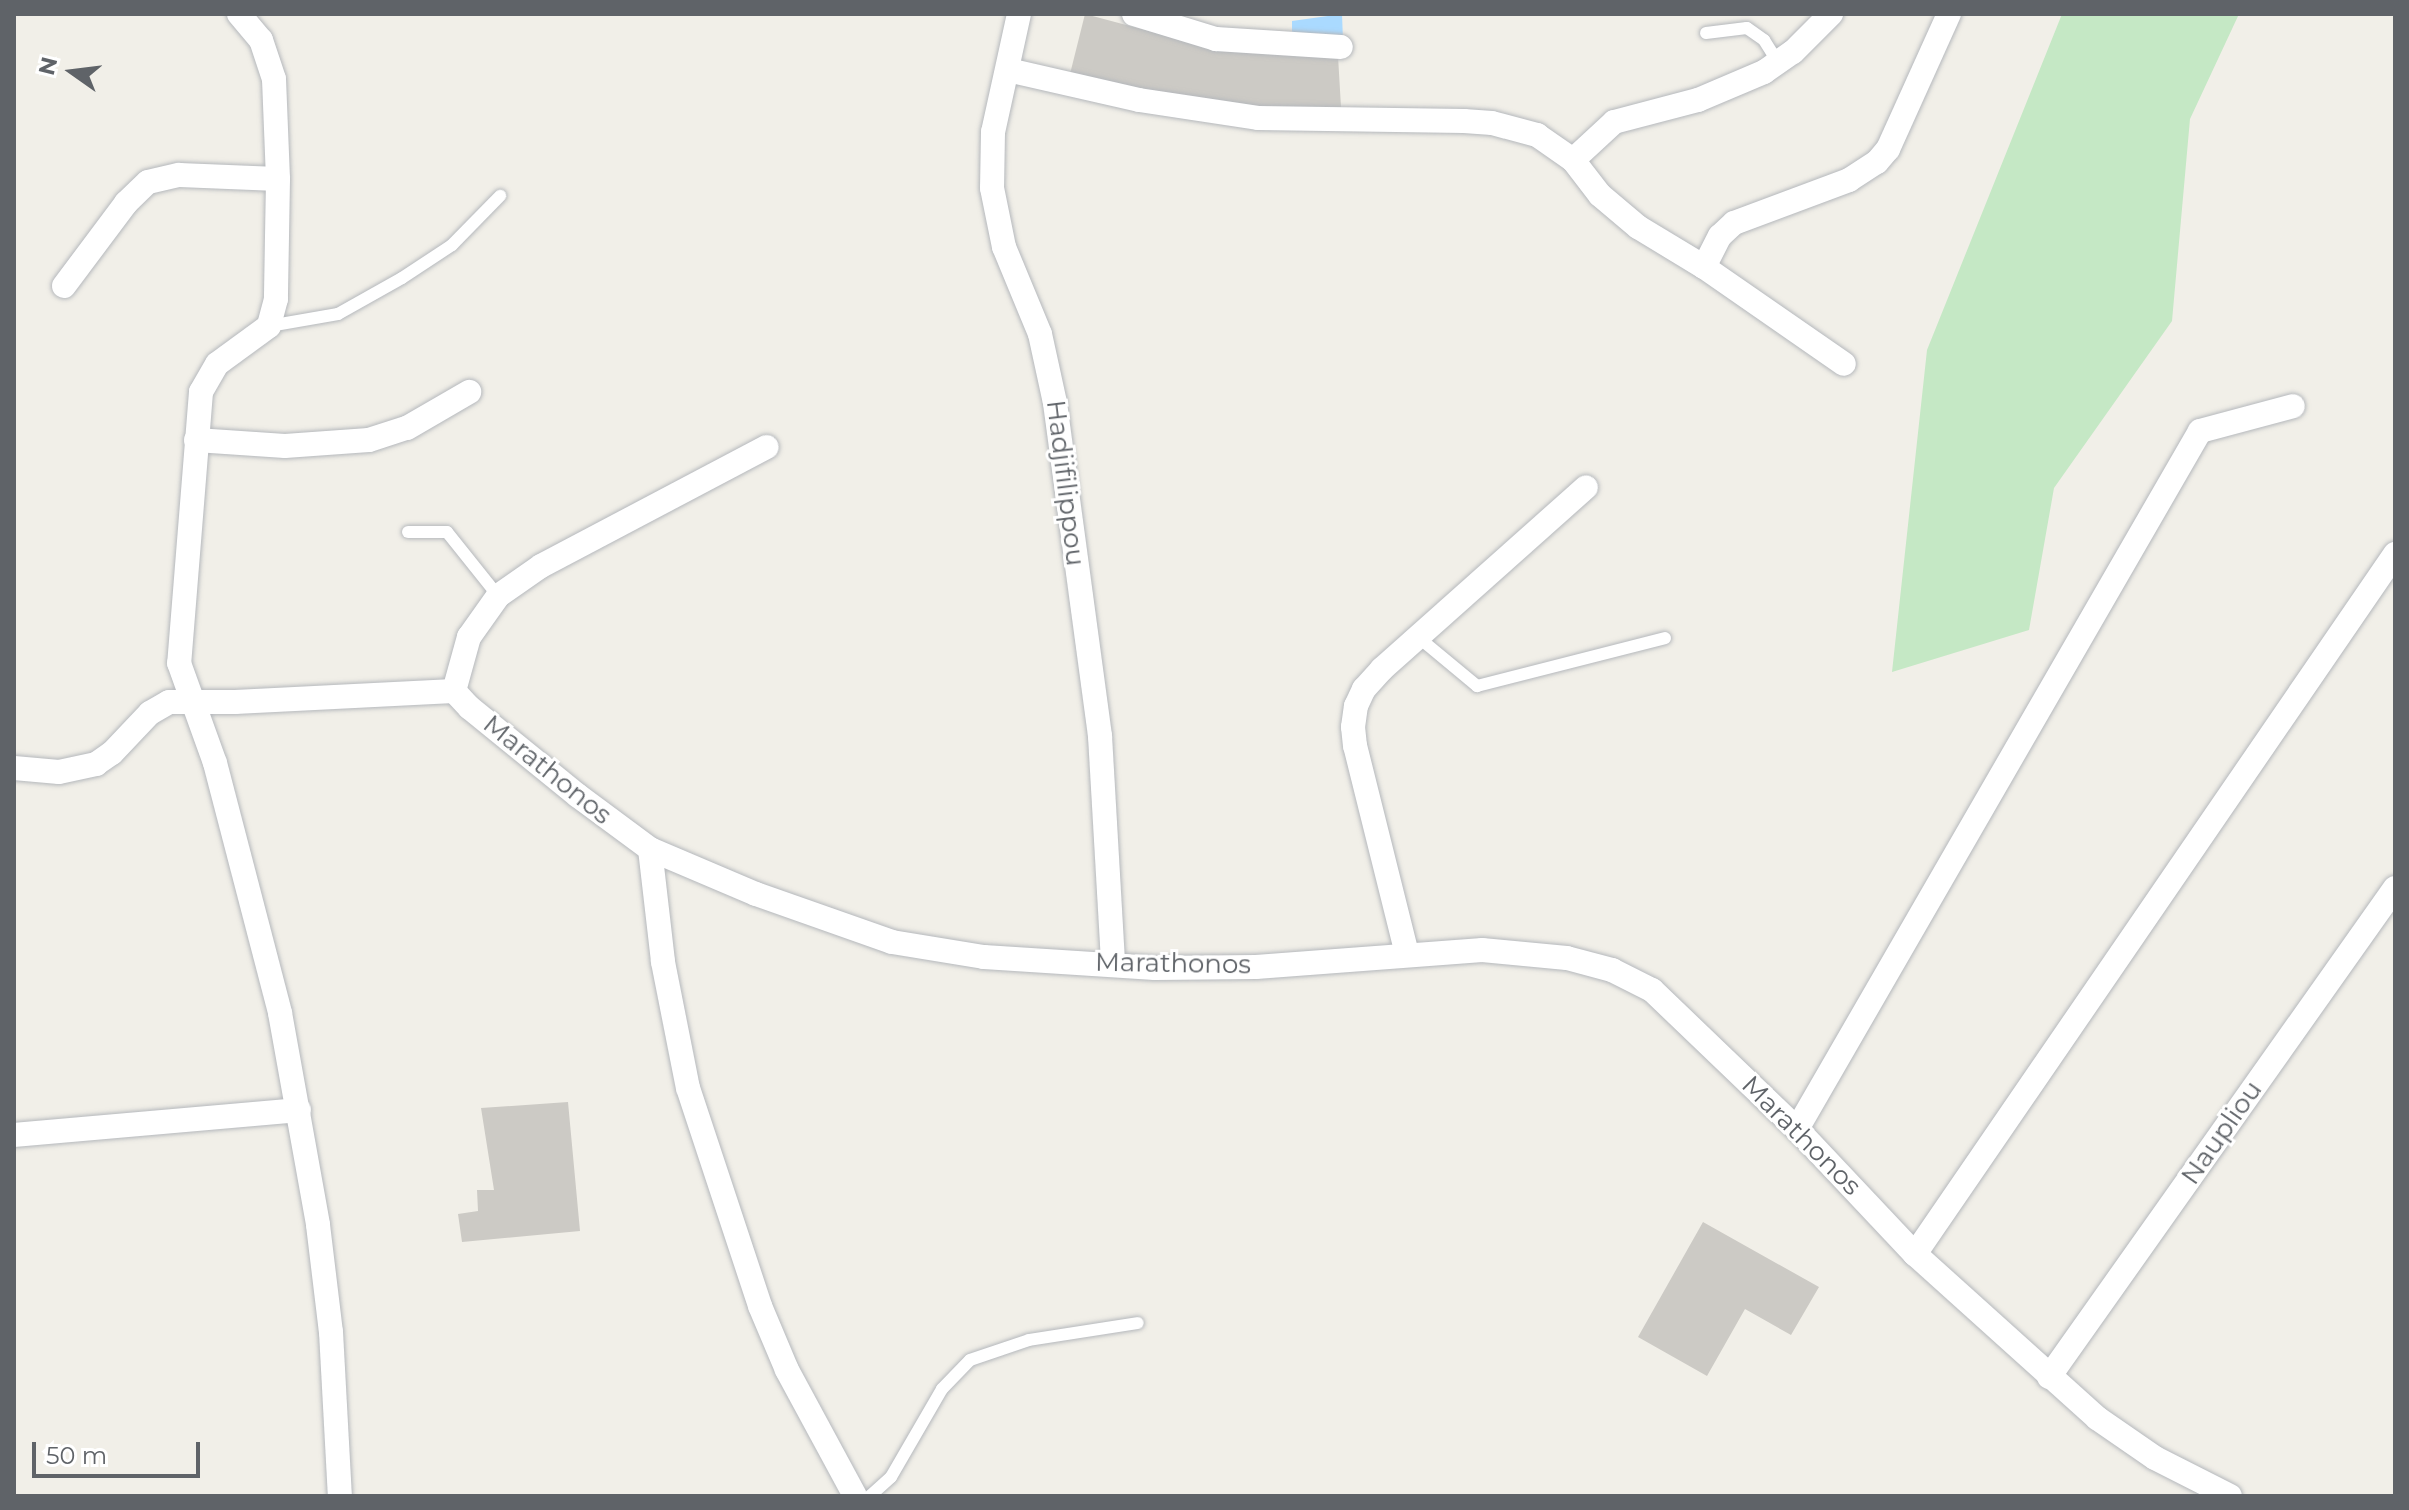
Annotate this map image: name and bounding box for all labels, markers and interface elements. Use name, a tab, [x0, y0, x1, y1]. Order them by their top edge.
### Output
north arrow	[32, 32, 112, 112]
text: N	[33, 54, 63, 78]
street label: Hadjifilippou	[1039, 398, 1091, 568]
street label: Marathonos	[477, 709, 617, 831]
street label: Marathonos	[1095, 947, 1251, 981]
street label: Marathonos	[1735, 1070, 1867, 1202]
street label: Naupliou	[2175, 1075, 2269, 1191]
scale bar	[36, 1426, 204, 1476]
text: 50 m	[46, 1441, 107, 1470]

